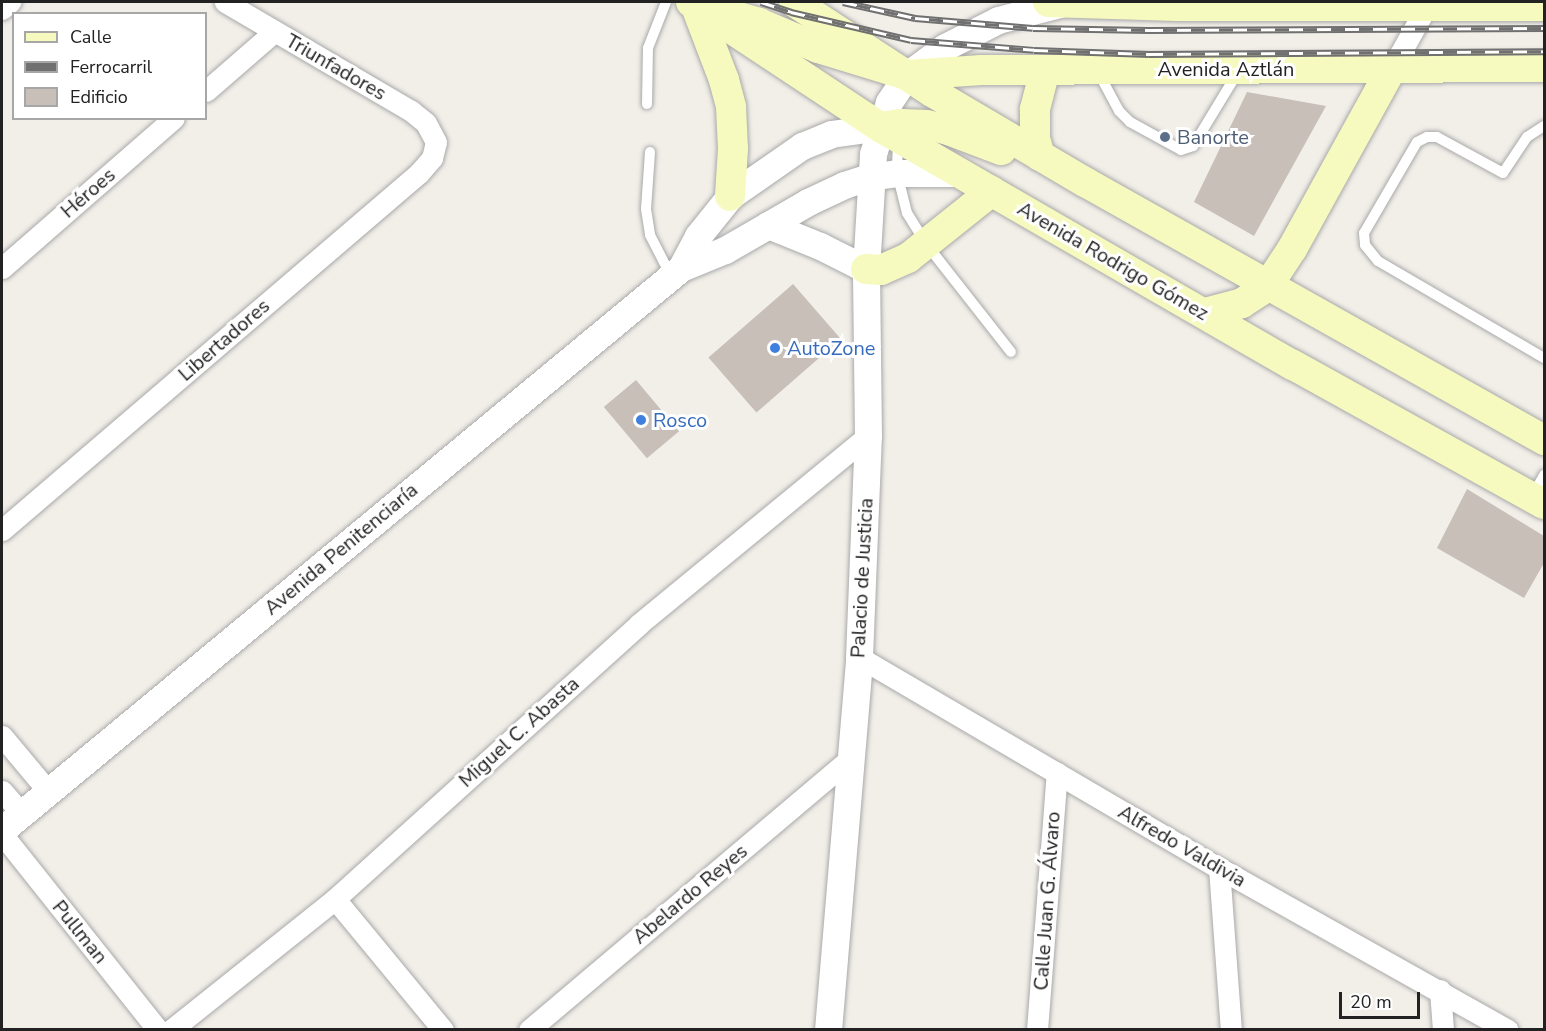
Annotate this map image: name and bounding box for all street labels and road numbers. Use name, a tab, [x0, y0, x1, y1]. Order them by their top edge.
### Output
street label: Triunfadores	[281, 29, 391, 105]
street label: Avenida Aztlán	[1158, 57, 1294, 81]
street label: Héroes	[56, 163, 120, 223]
street label: Avenida Rodrigo Gómez	[1013, 196, 1213, 326]
street label: Libertadores	[173, 294, 275, 386]
street label: Avenida Penitenciaría	[259, 478, 423, 620]
street label: Palacio de Justicia	[846, 497, 878, 659]
street label: Miguel C. Abasta	[454, 672, 584, 792]
street label: Alfredo Valdivia	[1114, 800, 1250, 892]
street label: Calle Juan G. Álvaro	[1029, 811, 1065, 991]
street label: Abelardo Reyes	[628, 839, 752, 949]
street label: Pullman	[47, 895, 113, 969]

